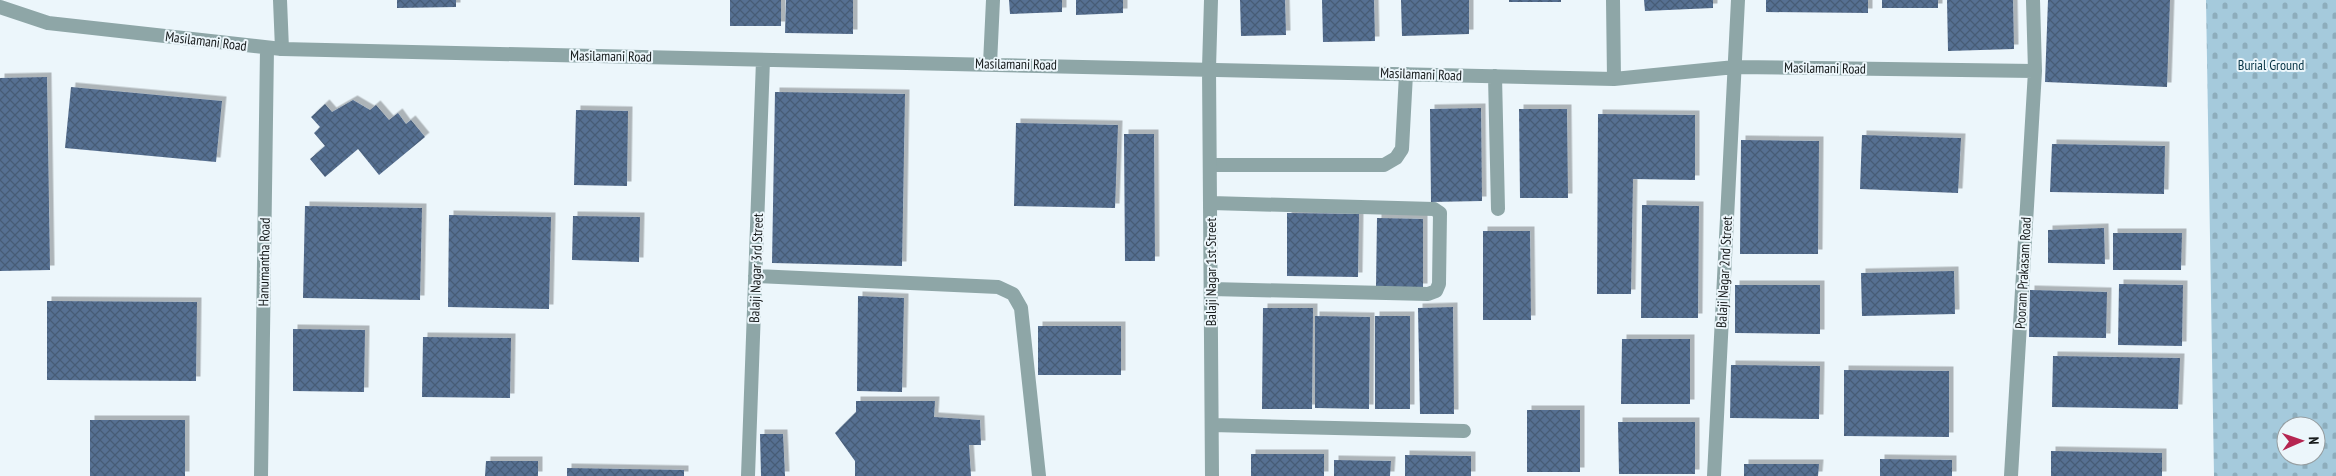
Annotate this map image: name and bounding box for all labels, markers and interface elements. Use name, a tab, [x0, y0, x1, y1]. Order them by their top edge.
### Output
street label: Masilamani Road	[164, 27, 248, 55]
street label: Masilamani Road	[570, 46, 652, 66]
street label: Masilamani Road	[975, 54, 1057, 74]
park label: Burial Ground	[2238, 56, 2304, 74]
street label: Masilamani Road	[1784, 58, 1866, 78]
street label: Masilamani Road	[1380, 64, 1462, 84]
street label: Balaji Nagar 3rd Street	[745, 213, 767, 323]
street label: Balaji Nagar 2nd Street	[1712, 215, 1736, 328]
street label: Pooram Prakasam Road	[2011, 216, 2035, 330]
street label: Hanumantha Road	[254, 218, 274, 306]
street label: Balaji Nagar 1st Street	[1202, 218, 1220, 326]
north arrow	[2276, 416, 2326, 466]
text: N	[2305, 436, 2323, 445]

